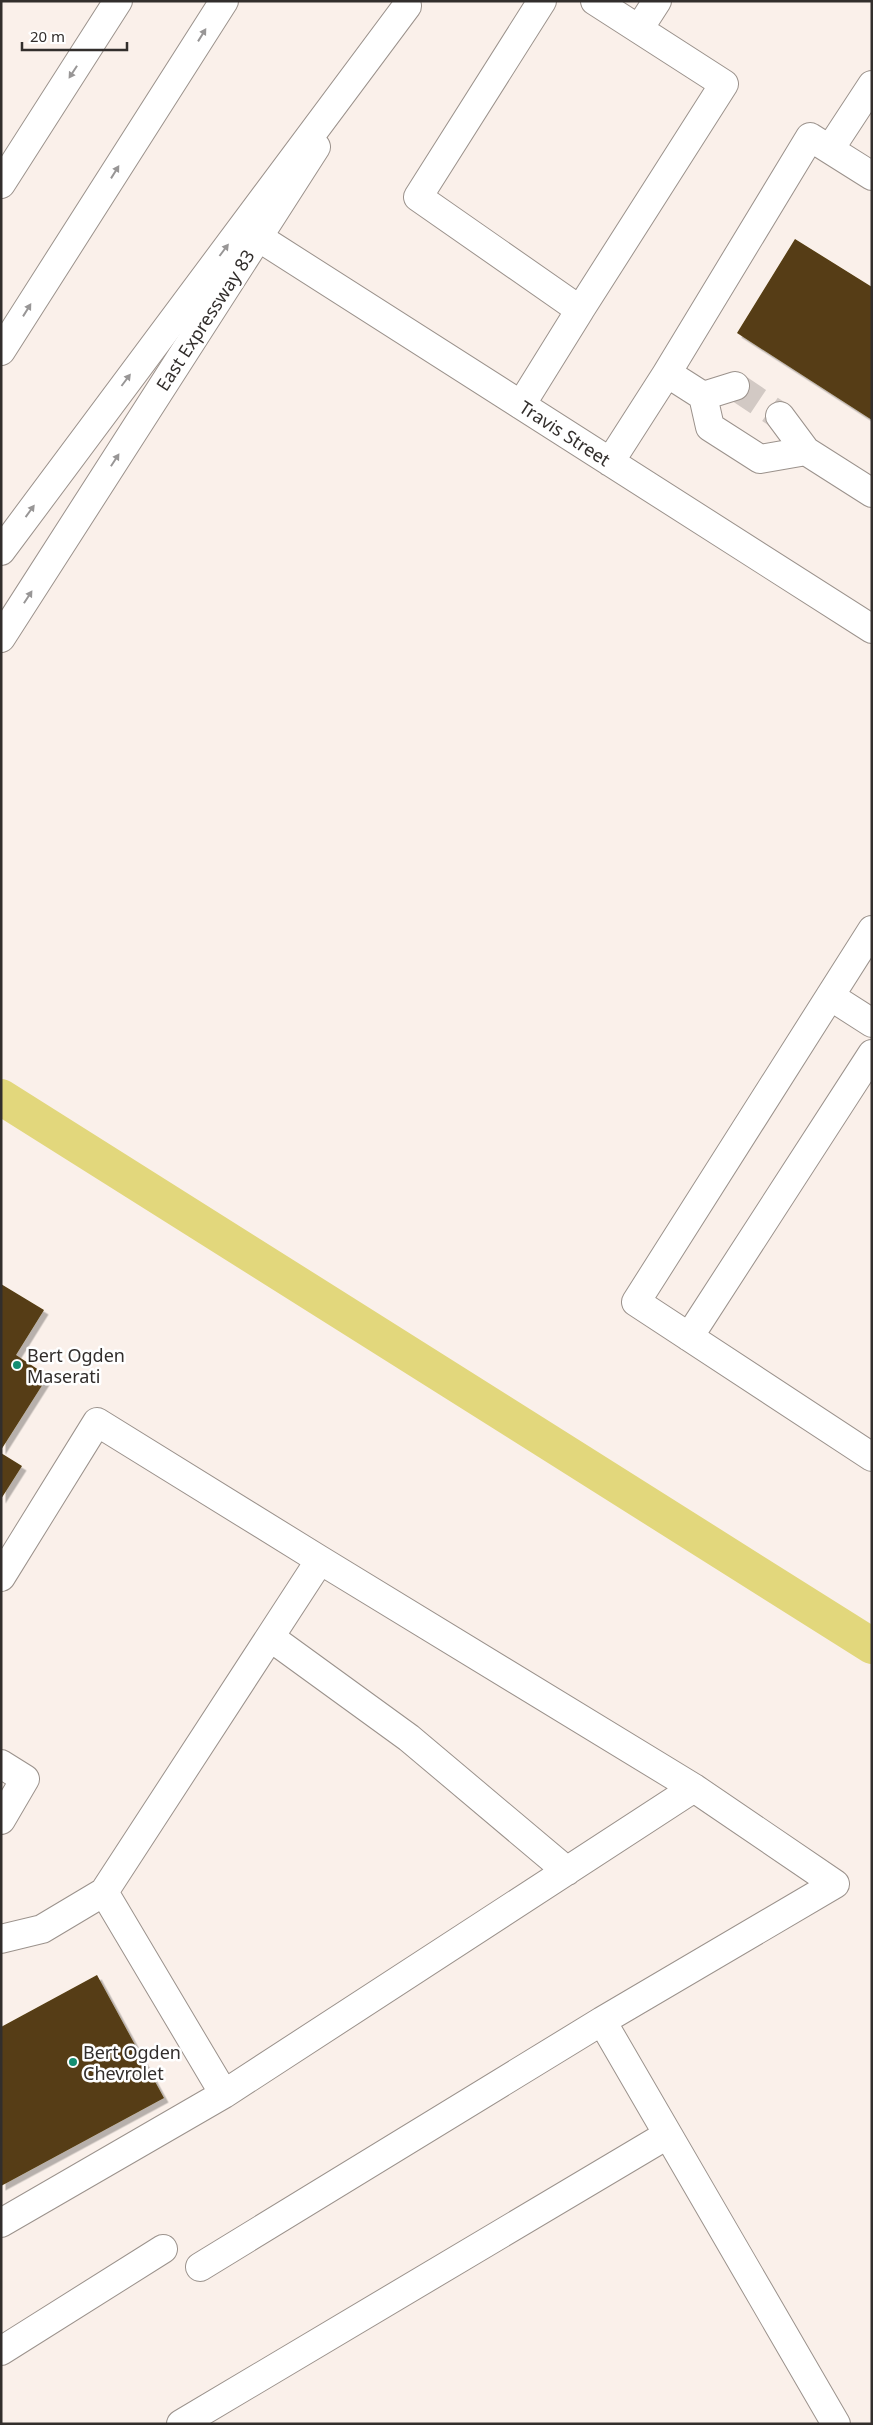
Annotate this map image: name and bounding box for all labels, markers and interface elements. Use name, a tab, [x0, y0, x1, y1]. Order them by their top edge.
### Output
scale bar	[22, 20, 128, 52]
text: 20 m	[30, 26, 65, 46]
one-way arrow	[197, 29, 207, 42]
one-way arrow	[68, 65, 78, 78]
one-way arrow	[110, 166, 119, 179]
one-way arrow	[218, 244, 229, 257]
street label: East Expressway 83	[150, 245, 260, 395]
one-way arrow	[23, 303, 32, 316]
one-way arrow	[121, 373, 131, 387]
street label: Travis Street	[515, 395, 615, 472]
one-way arrow	[111, 453, 120, 467]
one-way arrow	[25, 504, 35, 518]
one-way arrow	[23, 590, 32, 603]
place label: Bert Ogden Maserati	[27, 1343, 125, 1388]
marker: Bert Ogden Maserati	[11, 1359, 23, 1371]
place label: Bert Ogden Chevrolet	[83, 2040, 181, 2085]
marker: Bert Ogden Chevrolet	[67, 2056, 79, 2068]

